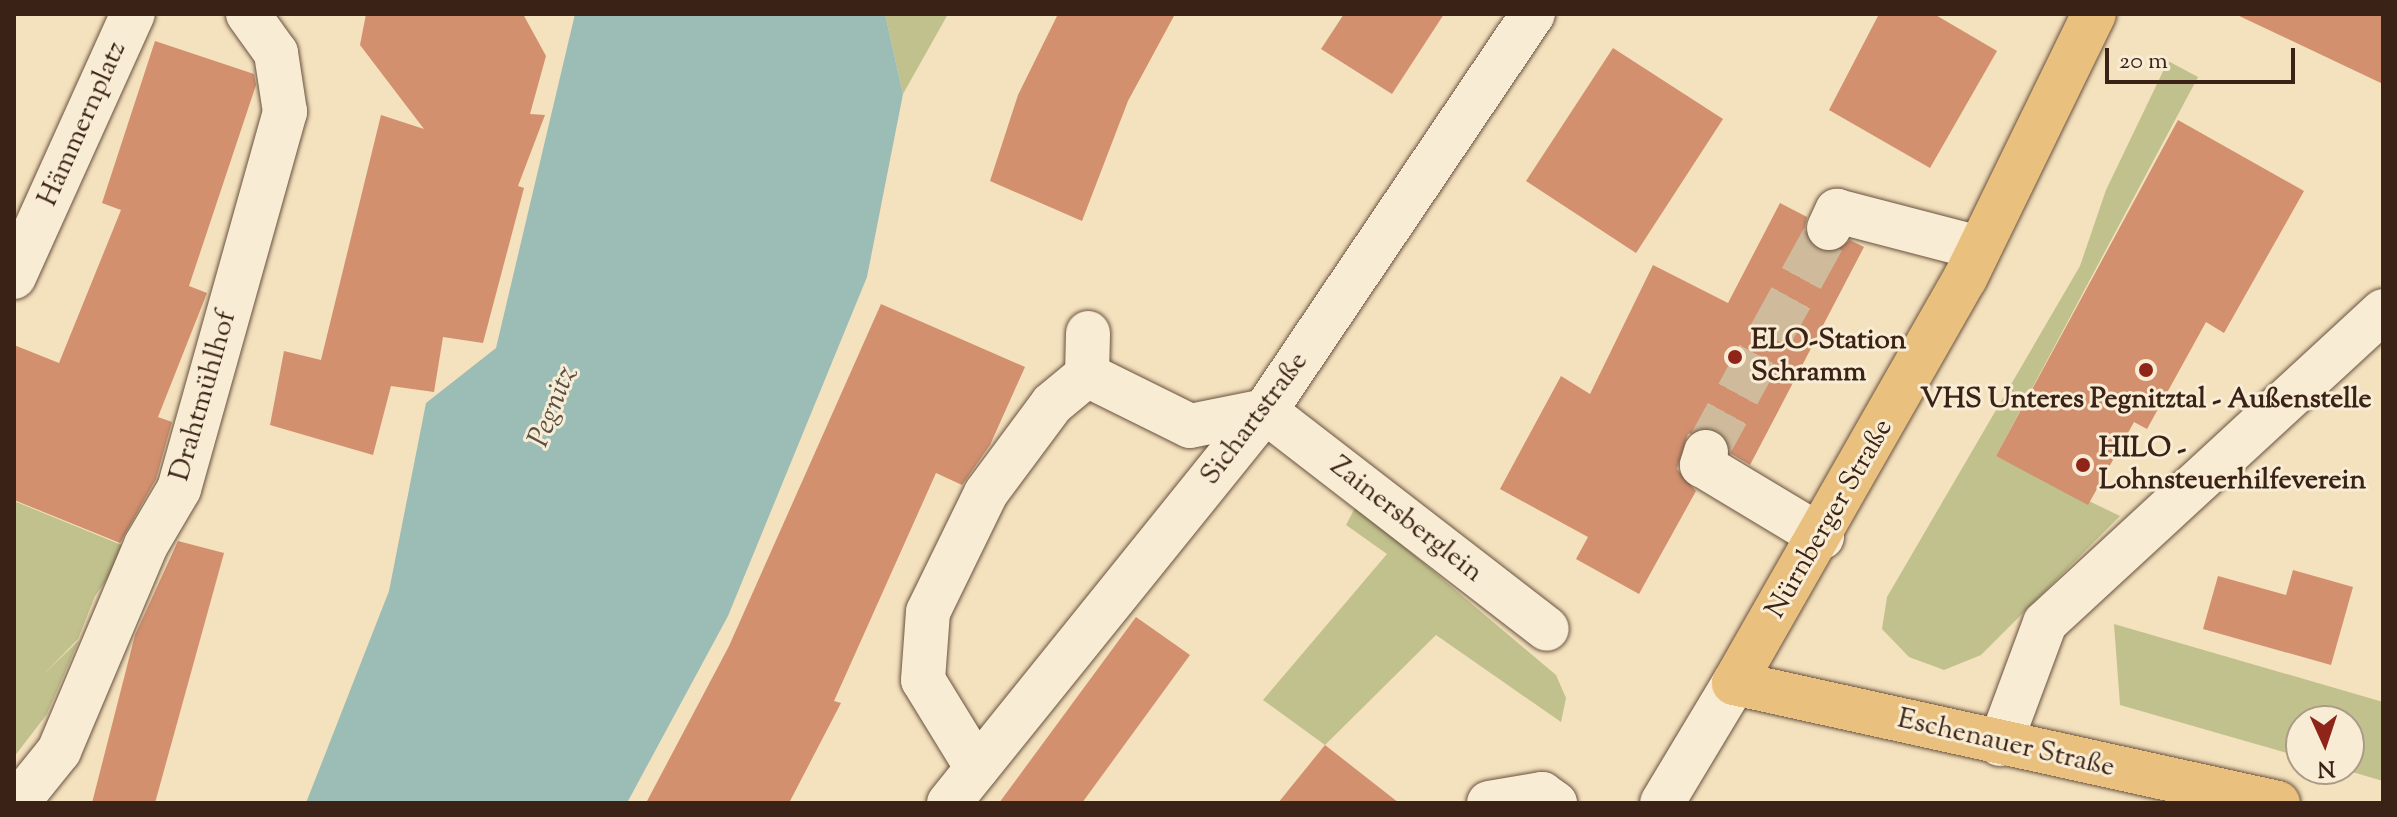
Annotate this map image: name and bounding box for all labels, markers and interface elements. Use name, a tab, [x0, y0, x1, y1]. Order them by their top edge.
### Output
scale bar	[2109, 32, 2299, 82]
street label: Hämmernplatz	[32, 36, 134, 212]
text: 20 m	[2119, 45, 2168, 79]
street label: Drahtmühlhof	[164, 307, 244, 485]
place label: ELO-Station Schramm	[1751, 324, 1906, 390]
street label: Sichartstraße	[1194, 346, 1316, 492]
marker: ELO-Station Schramm	[1726, 348, 1744, 366]
marker: VHS Unteres Pegnitztal - Außenstelle	[2137, 361, 2155, 379]
water label: Pegnitz	[522, 362, 586, 452]
place label: VHS Unteres Pegnitztal - Außenstelle	[1920, 383, 2372, 417]
street label: Nürnberger Straße	[1759, 413, 1901, 625]
place label: HILO - Lohnsteuerhilfeverein	[2099, 432, 2366, 498]
street label: Zainersberglein	[1323, 450, 1489, 590]
marker: HILO - Lohnsteuerhilfeverein	[2074, 456, 2092, 474]
street label: Eschenauer Straße	[1894, 703, 2118, 785]
north arrow	[2285, 705, 2365, 785]
text: N	[2317, 751, 2336, 783]

